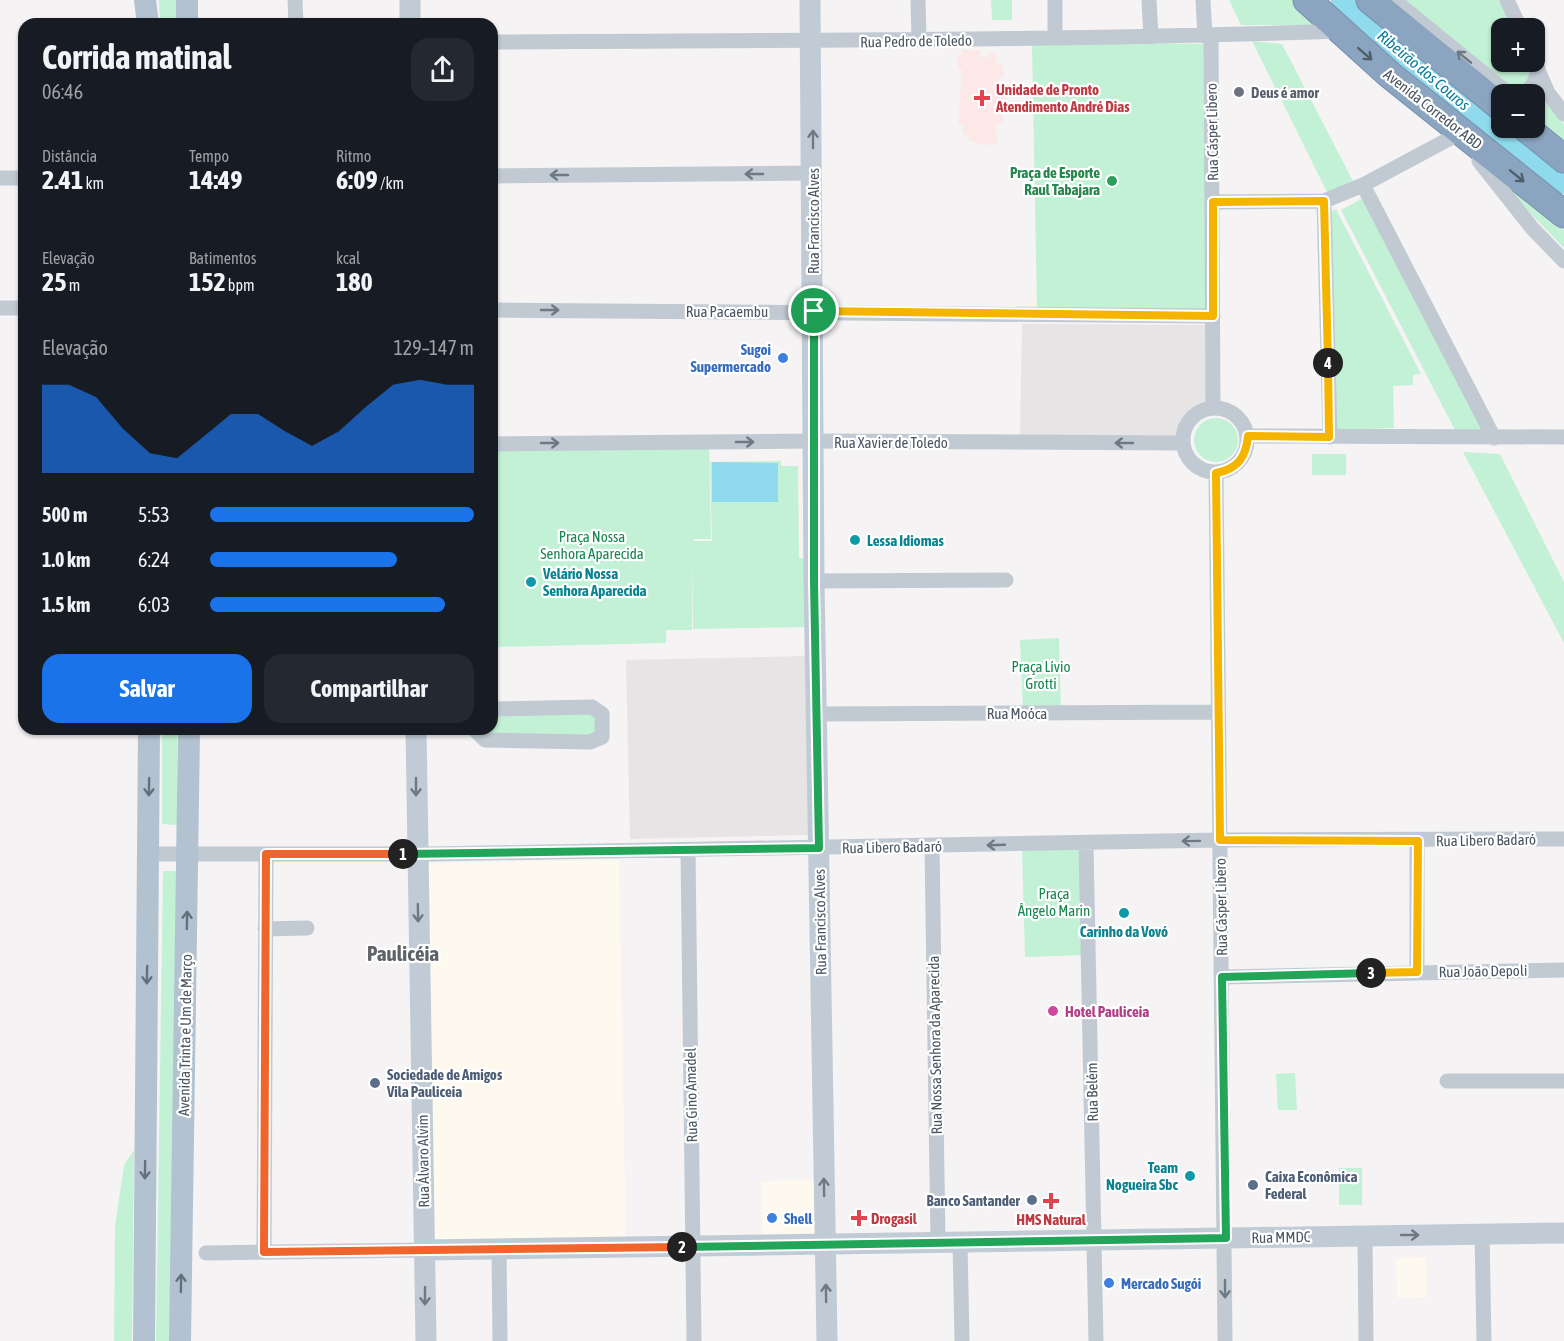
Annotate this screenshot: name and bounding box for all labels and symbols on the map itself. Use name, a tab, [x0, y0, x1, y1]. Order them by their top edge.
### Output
water label: Ribeirão dos Couros	[1374, 26, 1474, 114]
street label: Rua Pedro de Toledo	[860, 32, 972, 50]
one-way arrow	[1357, 47, 1372, 61]
one-way arrow	[1456, 51, 1472, 64]
street label: Avenida Corredor ABD	[1381, 65, 1485, 153]
place label: Unidade de Pronto Atendimento André Dias	[995, 81, 1130, 115]
street label: Rua Cásper Libero	[1203, 83, 1221, 181]
place label: Deus é amor	[1251, 84, 1319, 101]
marker: Deus é amor	[1232, 85, 1246, 99]
marker: Unidade de Pronto Atendimento André Dias	[973, 89, 991, 107]
one-way arrow	[807, 129, 819, 149]
place label: Praça de Esporte Raul Tabajara	[1010, 164, 1100, 198]
one-way arrow	[745, 168, 765, 179]
street label: Rua Francisco Alves	[805, 168, 822, 274]
one-way arrow	[550, 169, 570, 181]
one-way arrow	[1509, 169, 1524, 183]
marker: Praça de Esporte Raul Tabajara	[1105, 174, 1119, 188]
pin	[788, 285, 839, 336]
street label: Rua Pacaembu	[686, 303, 768, 320]
one-way arrow	[540, 304, 560, 316]
place label: Sugoi Supermercado	[690, 341, 771, 375]
pin: 4	[1313, 348, 1343, 378]
marker: Sugoi Supermercado	[776, 351, 790, 365]
street label: Rua Xavier de Toledo	[834, 434, 948, 451]
one-way arrow	[735, 436, 755, 448]
one-way arrow	[540, 437, 560, 449]
one-way arrow	[1115, 437, 1135, 449]
park label: Praça Nossa Senhora Aparecida	[540, 528, 644, 562]
place label: Lessa Idiomas	[867, 532, 944, 549]
marker: Lessa Idiomas	[848, 533, 862, 547]
place label: Velário Nossa Senhora Aparecida	[542, 565, 647, 599]
marker: Velário Nossa Senhora Aparecida	[524, 575, 538, 589]
park label: Praça Lívio Grotti	[1012, 658, 1070, 692]
street label: Rua Moóca	[987, 705, 1047, 722]
one-way arrow	[143, 777, 155, 797]
one-way arrow	[410, 777, 422, 797]
street label: Rua Libero Badaró	[1436, 831, 1536, 849]
one-way arrow	[1181, 835, 1201, 847]
street label: Rua Libero Badaró	[842, 838, 942, 856]
pin: 1	[388, 839, 418, 869]
one-way arrow	[986, 839, 1006, 850]
street label: Rua Cásper Libero	[1212, 858, 1230, 956]
street label: Rua Francisco Alves	[811, 869, 829, 975]
park label: Praça Ângelo Marin	[1018, 885, 1090, 919]
one-way arrow	[412, 902, 424, 922]
marker: Carinho da Vovó	[1117, 906, 1131, 920]
one-way arrow	[181, 910, 192, 930]
place label: Carinho da Vovó	[1080, 923, 1168, 940]
district label: Paulicéia	[367, 941, 439, 965]
street label: Avenida Trinta e Um de Março	[175, 954, 195, 1116]
street label: Rua Nossa Senhora da Aparecida	[925, 955, 945, 1135]
pin: 3	[1356, 958, 1386, 988]
street label: Rua João Depoli	[1439, 962, 1527, 980]
one-way arrow	[141, 965, 153, 985]
place label: Hotel Pauliceia	[1065, 1003, 1149, 1020]
marker: Hotel Pauliceia	[1046, 1004, 1060, 1018]
street label: Rua Gino Amadel	[682, 1048, 700, 1142]
street label: Rua Belém	[1083, 1062, 1101, 1122]
place label: Sociedade de Amigos Vila Pauliceia	[386, 1066, 503, 1100]
marker: Sociedade de Amigos Vila Pauliceia	[368, 1076, 382, 1090]
street label: Rua Álvaro Alvim	[414, 1114, 432, 1208]
place label: Team Nogueira Sbc	[1106, 1159, 1178, 1193]
one-way arrow	[139, 1160, 151, 1180]
place label: Caixa Econômica Federal	[1265, 1168, 1357, 1202]
marker: Team Nogueira Sbc	[1183, 1169, 1197, 1183]
one-way arrow	[818, 1178, 830, 1198]
marker: Caixa Econômica Federal	[1246, 1178, 1260, 1192]
place label: Banco Santander	[927, 1192, 1021, 1209]
marker: Banco Santander	[1025, 1193, 1039, 1207]
marker: HMS Natural	[1044, 1194, 1058, 1208]
place label: Shell	[784, 1210, 813, 1227]
place label: Drogasil	[871, 1210, 918, 1227]
marker: Shell	[765, 1211, 779, 1225]
marker: Drogasil	[852, 1211, 866, 1225]
place label: HMS Natural	[1016, 1211, 1087, 1228]
street label: Rua MMDC	[1251, 1228, 1311, 1246]
one-way arrow	[1400, 1229, 1420, 1241]
pin: 2	[667, 1232, 697, 1262]
one-way arrow	[175, 1273, 187, 1293]
place label: Mercado Sugói	[1121, 1275, 1201, 1292]
marker: Mercado Sugói	[1102, 1276, 1116, 1290]
one-way arrow	[1219, 1279, 1231, 1299]
one-way arrow	[820, 1284, 832, 1304]
one-way arrow	[420, 1285, 431, 1305]

